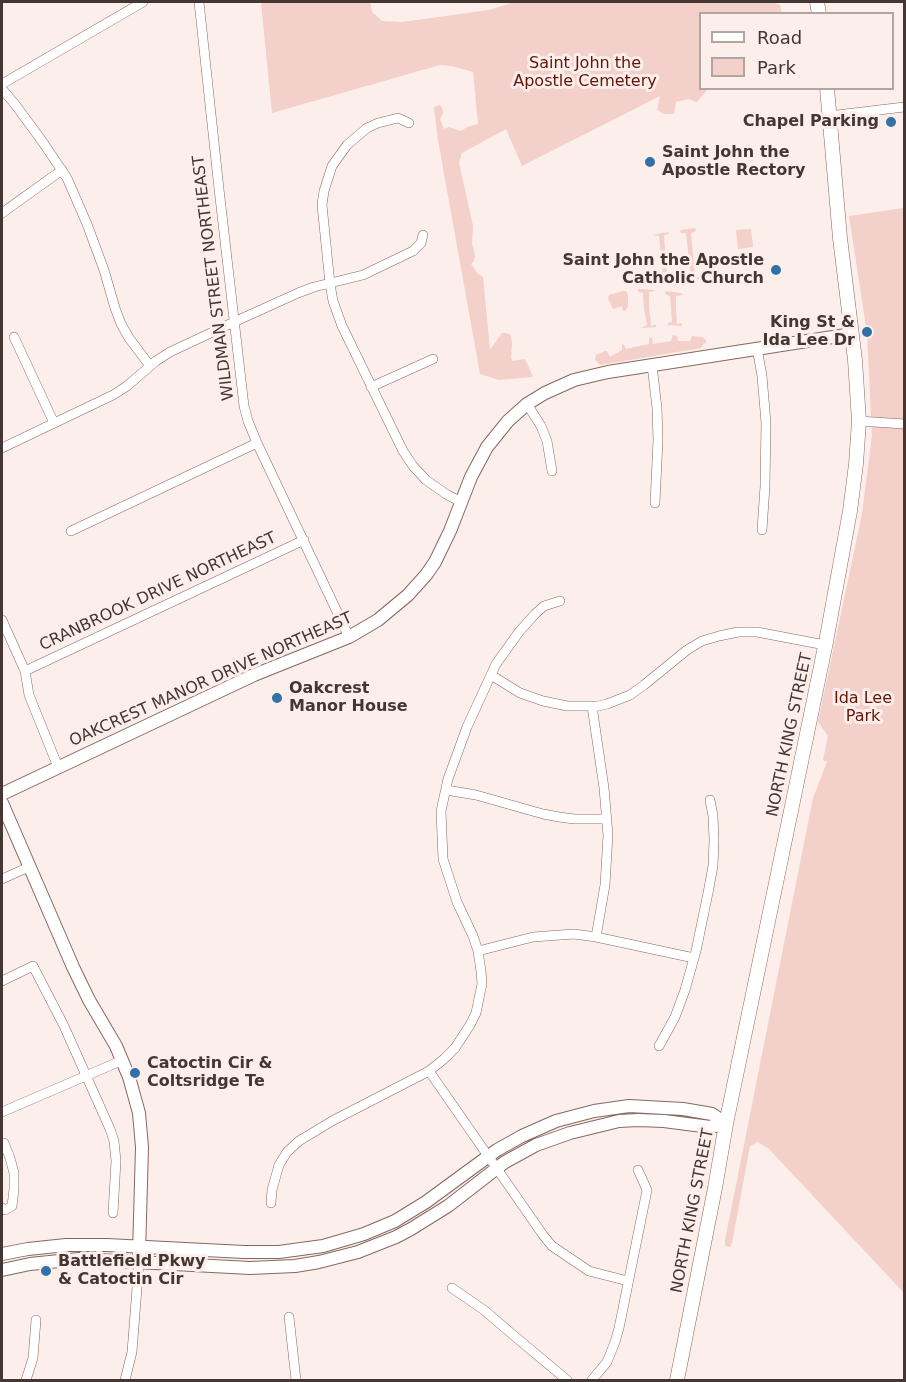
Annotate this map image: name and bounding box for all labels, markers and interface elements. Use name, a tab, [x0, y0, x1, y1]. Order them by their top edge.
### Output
legend	[699, 12, 894, 90]
text: Road	[757, 27, 802, 48]
park label: Saint John the Apostle Cemetery	[513, 54, 657, 92]
text: Park	[757, 57, 796, 78]
place label: Chapel Parking	[743, 112, 879, 132]
marker: Chapel Parking	[884, 115, 898, 129]
place label: Saint John the Apostle Rectory	[662, 143, 806, 181]
street label: WILDMAN STREET NORTHEAST	[189, 154, 239, 402]
marker: Saint John the Apostle Rectory	[643, 155, 657, 169]
place label: Saint John the Apostle Catholic Church	[562, 251, 764, 289]
marker: Saint John the Apostle Catholic Church	[769, 263, 783, 277]
place label: King St & Ida Lee Dr	[763, 313, 855, 351]
marker: King St & Ida Lee Dr	[860, 325, 874, 339]
street label: CRANBROOK DRIVE NORTHEAST	[37, 529, 279, 655]
street label: OAKCREST MANOR DRIVE NORTHEAST	[67, 609, 355, 751]
street label: NORTH KING STREET	[763, 651, 817, 819]
place label: Oakcrest Manor House	[289, 679, 408, 717]
park label: Ida Lee Park	[834, 689, 892, 727]
marker: Oakcrest Manor House	[270, 691, 284, 705]
place label: Catoctin Cir & Coltsridge Te	[147, 1054, 272, 1092]
marker: Catoctin Cir & Coltsridge Te	[128, 1066, 142, 1080]
street label: NORTH KING STREET	[668, 1127, 718, 1295]
place label: Battlefield Pkwy & Catoctin Cir	[58, 1252, 205, 1290]
marker: Battlefield Pkwy & Catoctin Cir	[39, 1264, 53, 1278]

